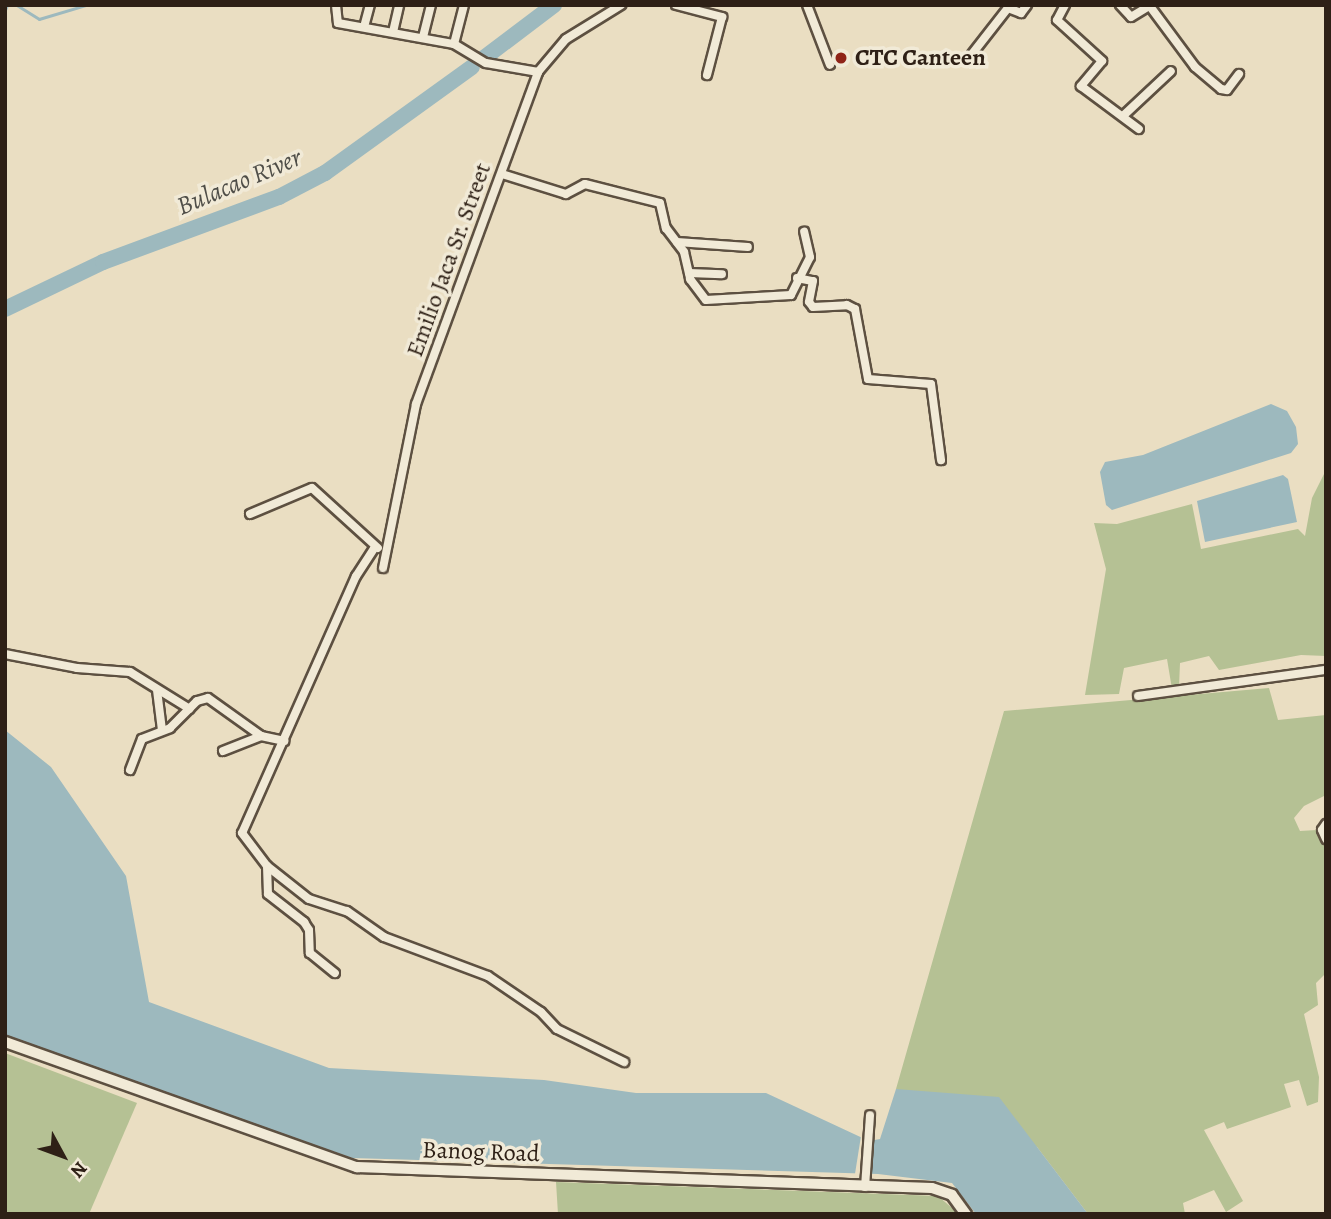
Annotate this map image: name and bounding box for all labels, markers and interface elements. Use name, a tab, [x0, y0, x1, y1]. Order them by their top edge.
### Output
place label: CTC Canteen	[855, 44, 986, 72]
marker: CTC Canteen	[833, 50, 849, 66]
water label: Bulacao River	[172, 142, 306, 222]
street label: Emilio Jaca Sr. Street	[400, 159, 498, 361]
north arrow	[28, 1121, 98, 1191]
street label: Banog Road	[422, 1136, 540, 1168]
text: N	[64, 1156, 93, 1184]

